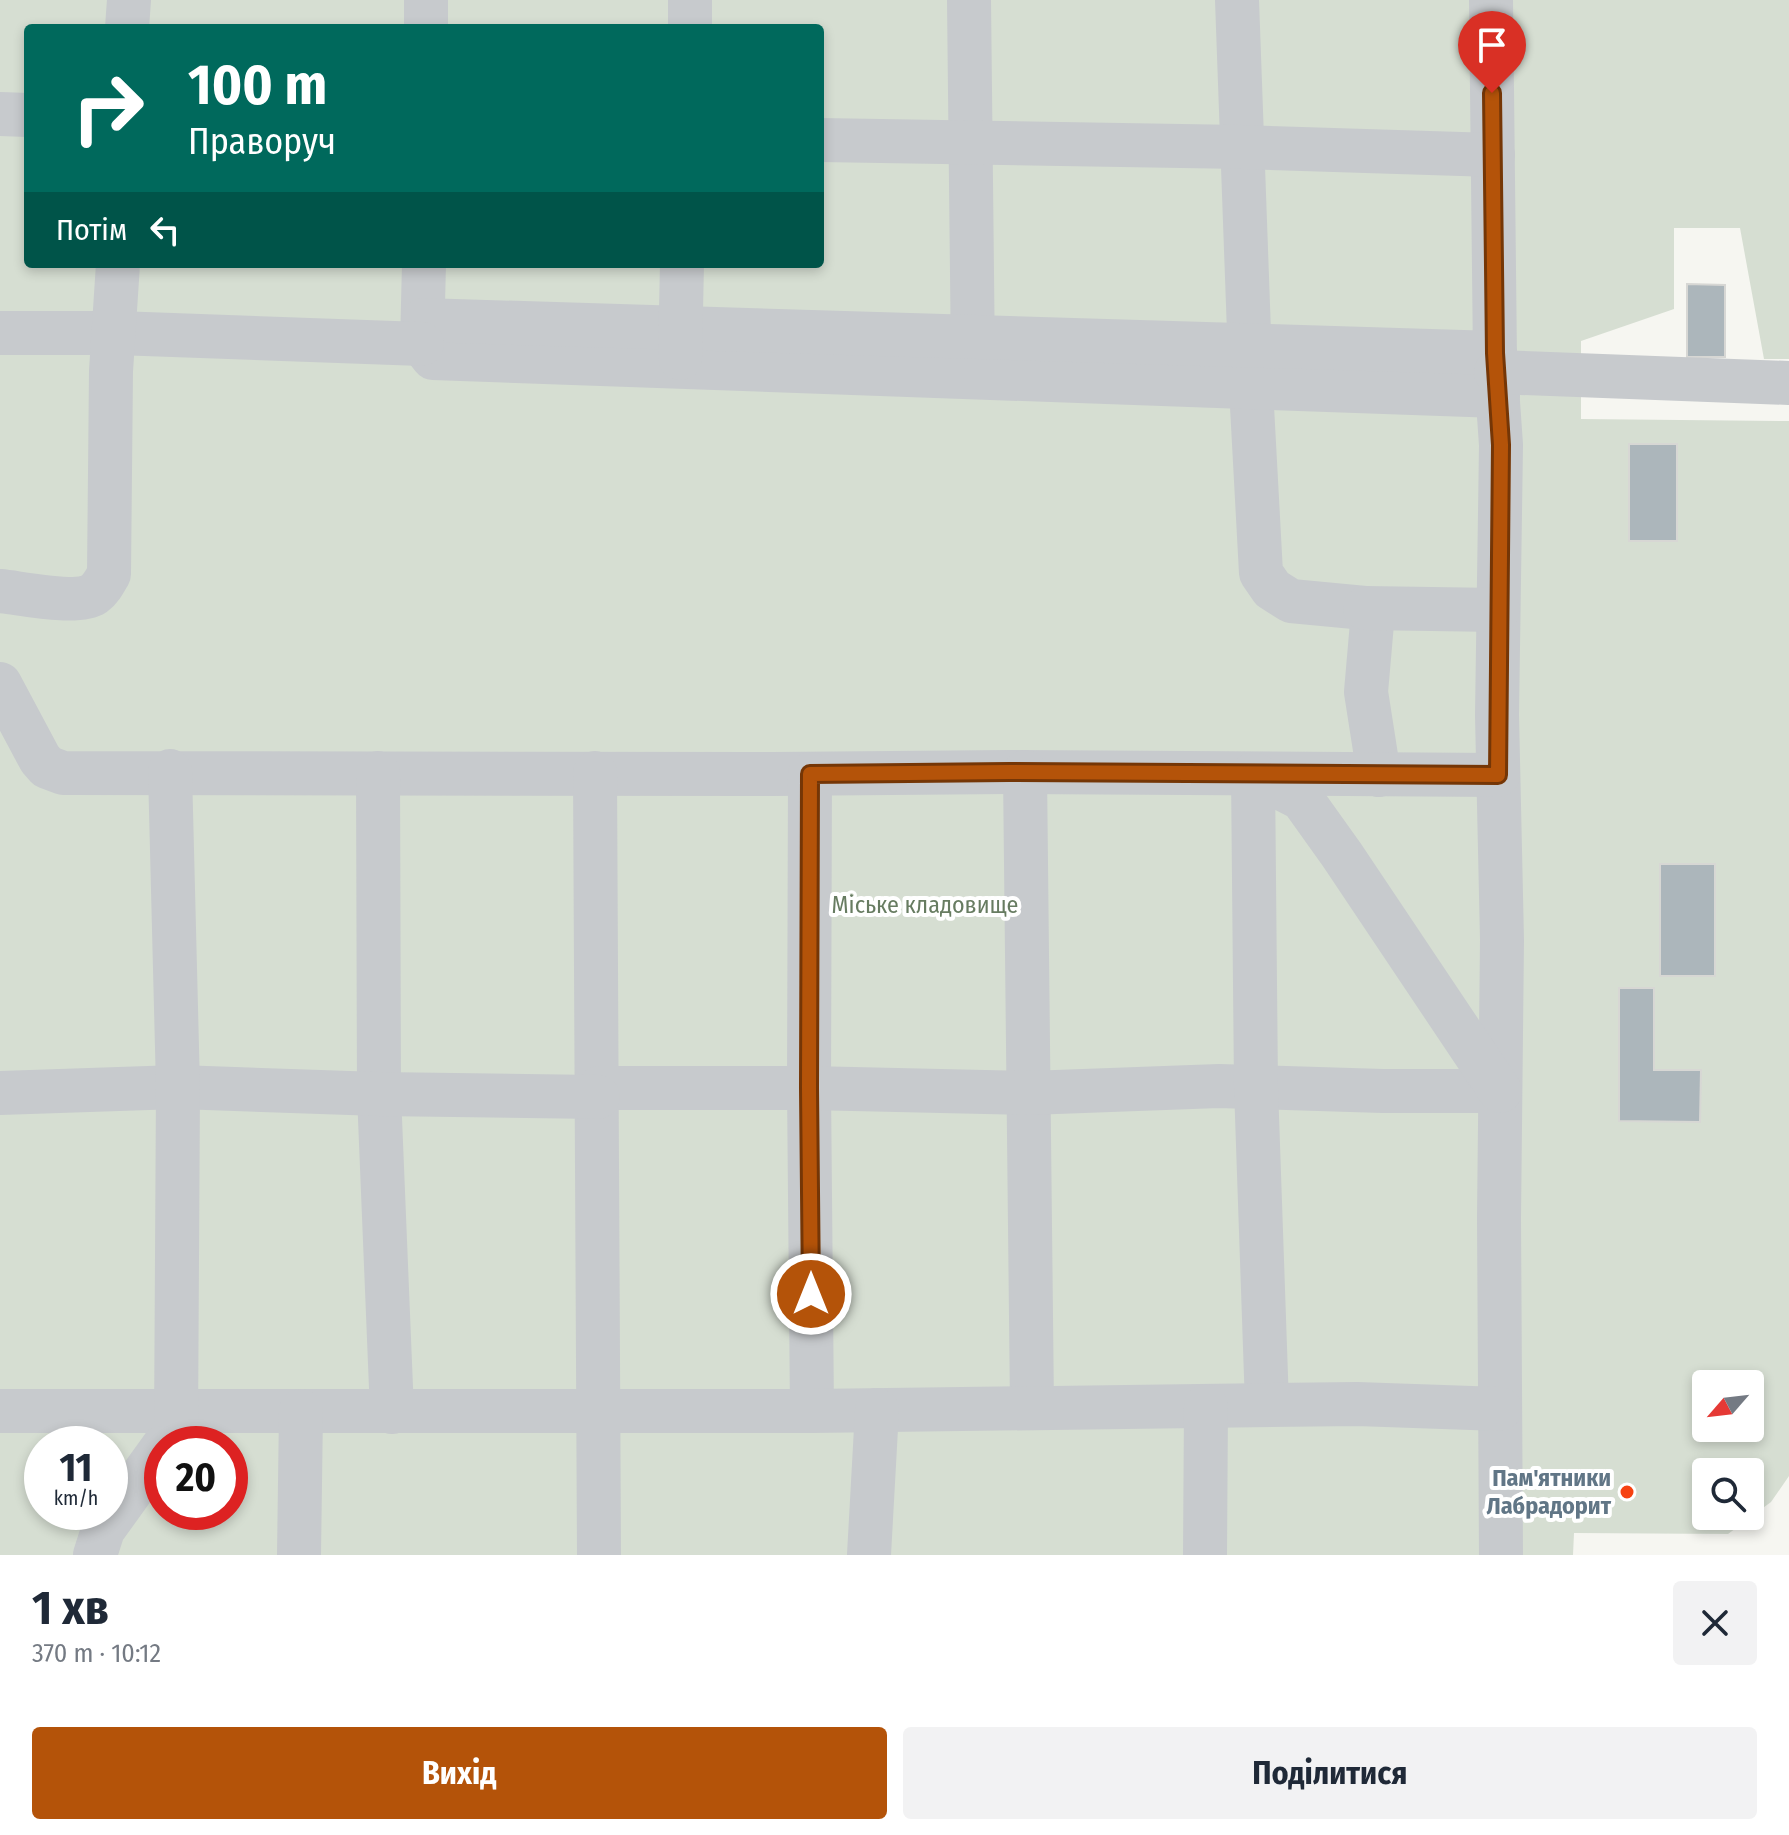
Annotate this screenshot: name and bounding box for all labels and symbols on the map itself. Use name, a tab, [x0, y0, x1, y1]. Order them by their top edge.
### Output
pin	[1458, 11, 1526, 93]
park label: Міське кладовище	[832, 891, 1018, 919]
position arrow	[769, 1252, 853, 1336]
north arrow	[1692, 1370, 1764, 1442]
speed limit sign: 20	[144, 1426, 248, 1530]
place label: Пам'ятники Лабрадорит	[1486, 1464, 1612, 1520]
marker: Пам'ятники Лабрадорит	[1618, 1483, 1636, 1501]

